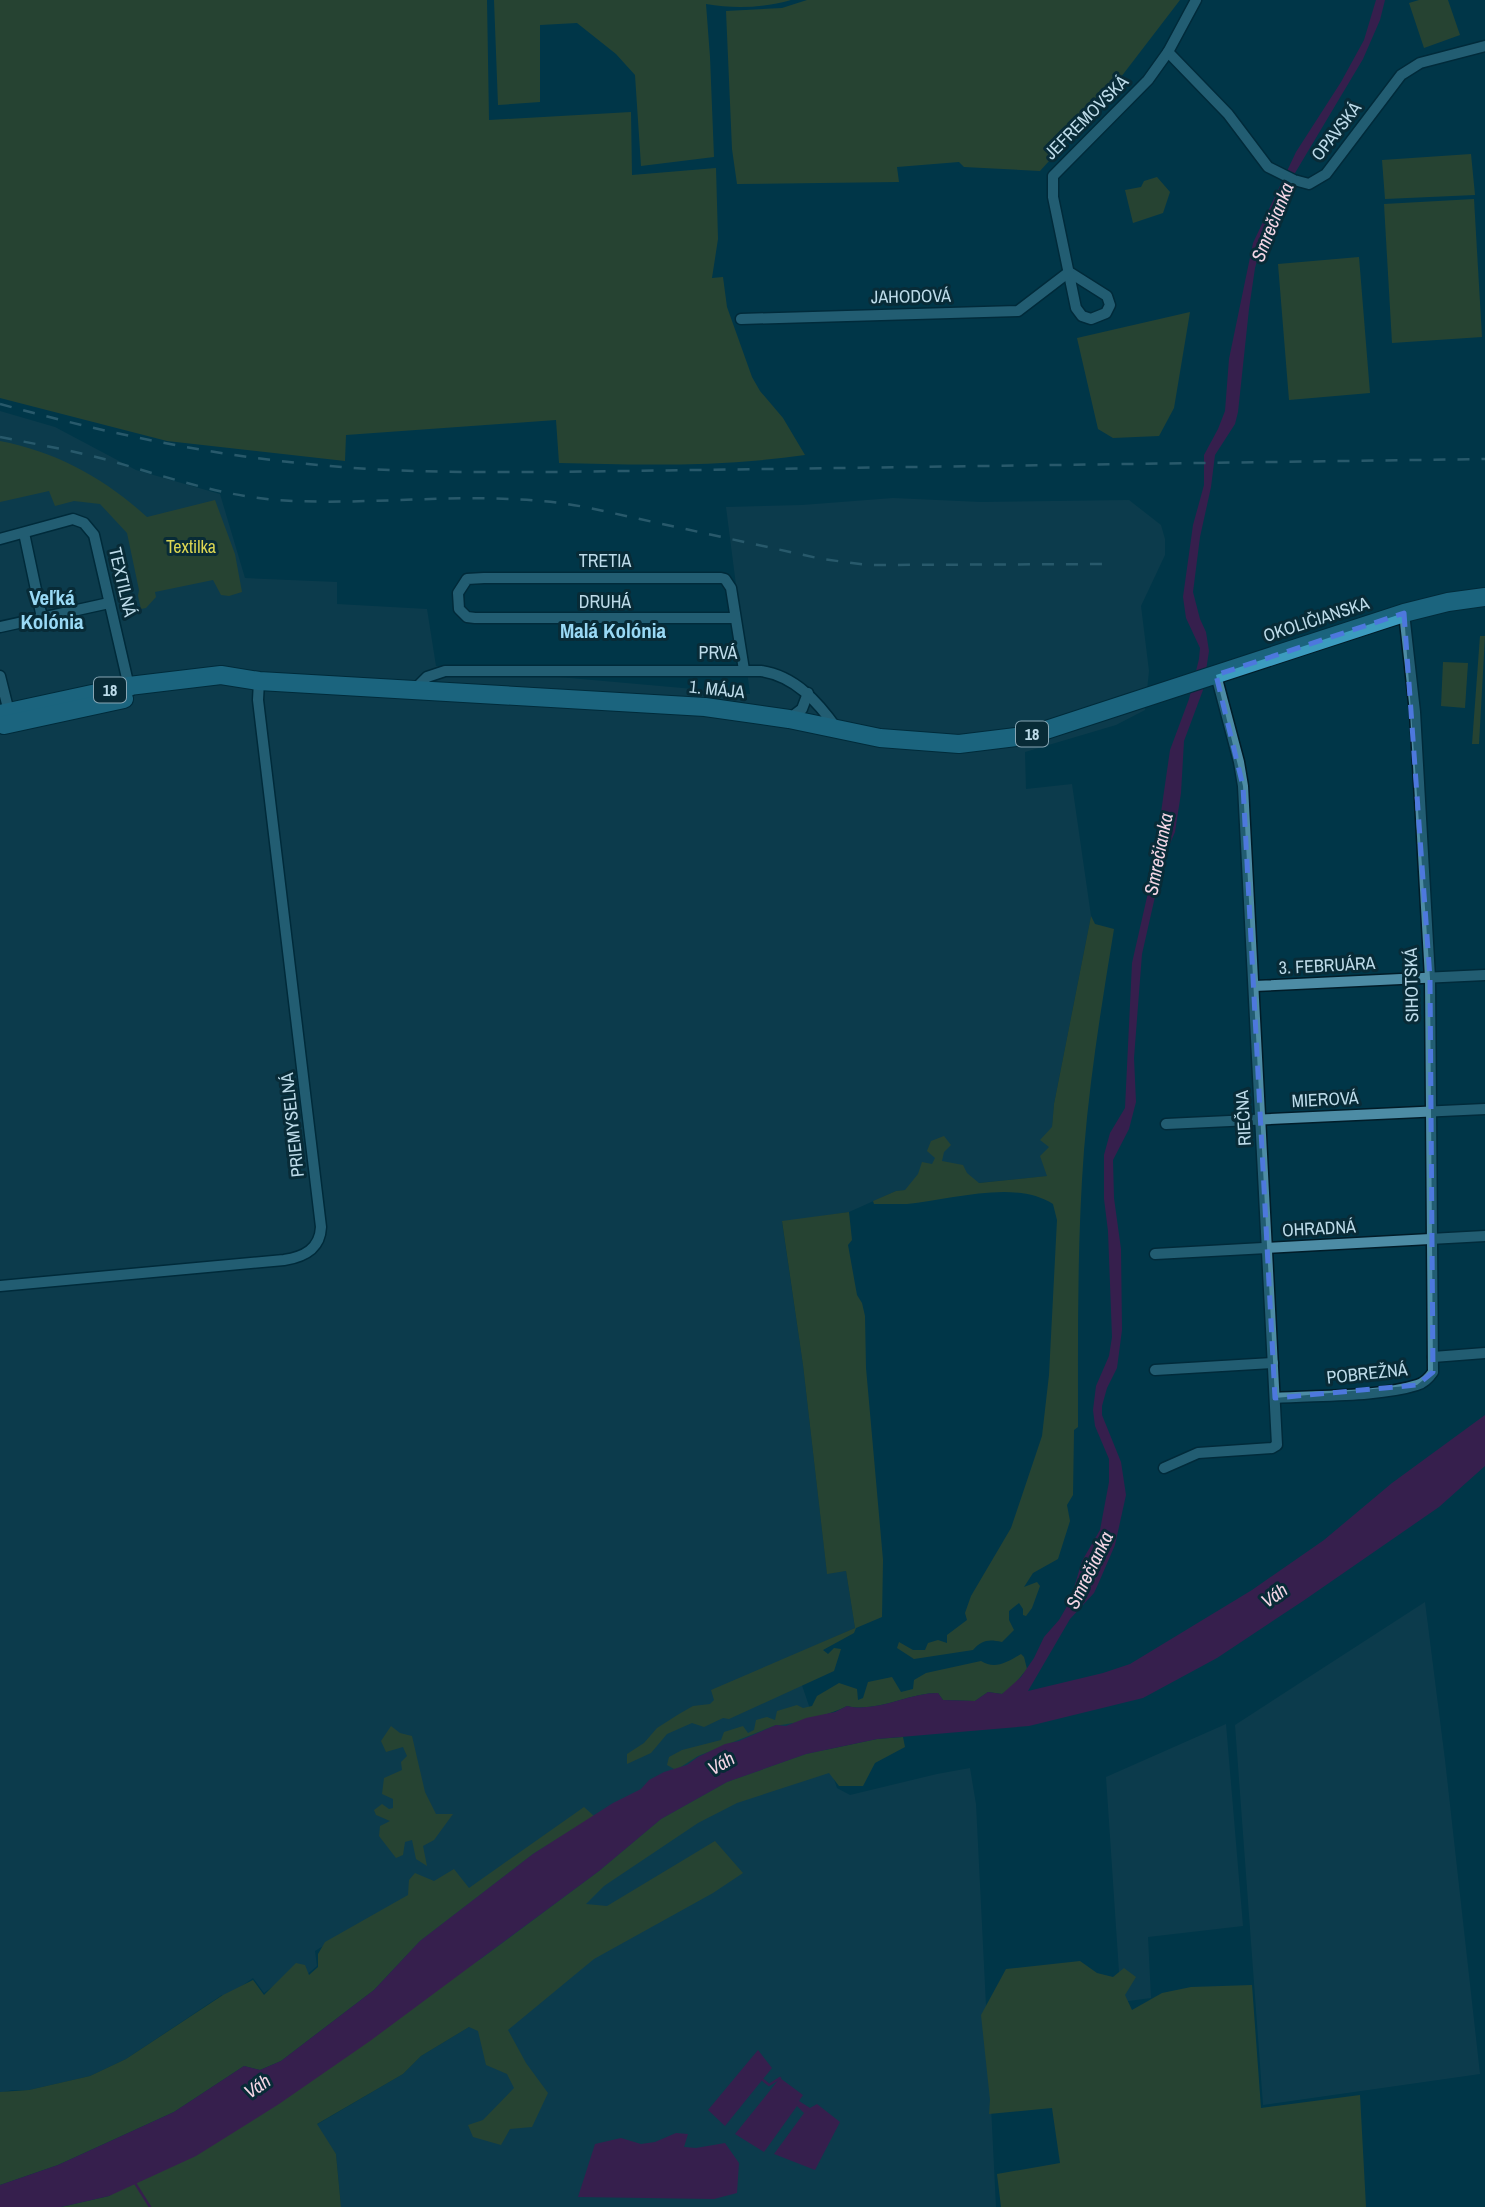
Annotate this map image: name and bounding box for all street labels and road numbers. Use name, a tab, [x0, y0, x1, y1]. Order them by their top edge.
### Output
street label: JEFREMOVSKÁ	[1038, 69, 1134, 165]
street label: OPAVSKÁ	[1305, 96, 1367, 166]
street label: JAHODOVÁ	[871, 283, 951, 309]
street label: TEXTILNÁ	[103, 545, 143, 619]
street label: TRETIA	[579, 548, 631, 573]
street label: DRUHÁ	[579, 589, 631, 614]
street label: OKOLIČIANSKA	[1260, 590, 1372, 648]
street label: PRVÁ	[699, 640, 738, 665]
street label: 1. MÁJA	[688, 674, 746, 704]
road number: 18	[94, 678, 126, 702]
road number: 18	[1016, 722, 1048, 747]
street label: SIHOTSKÁ	[1398, 947, 1424, 1023]
street label: 3. FEBRUÁRA	[1278, 950, 1376, 980]
street label: PRIEMYSELNÁ	[274, 1071, 310, 1179]
street label: MIEROVÁ	[1291, 1085, 1359, 1113]
street label: RIEČNA	[1229, 1089, 1257, 1146]
street label: OHRADNÁ	[1281, 1214, 1357, 1242]
street label: POBREŽNÁ	[1325, 1356, 1409, 1390]

